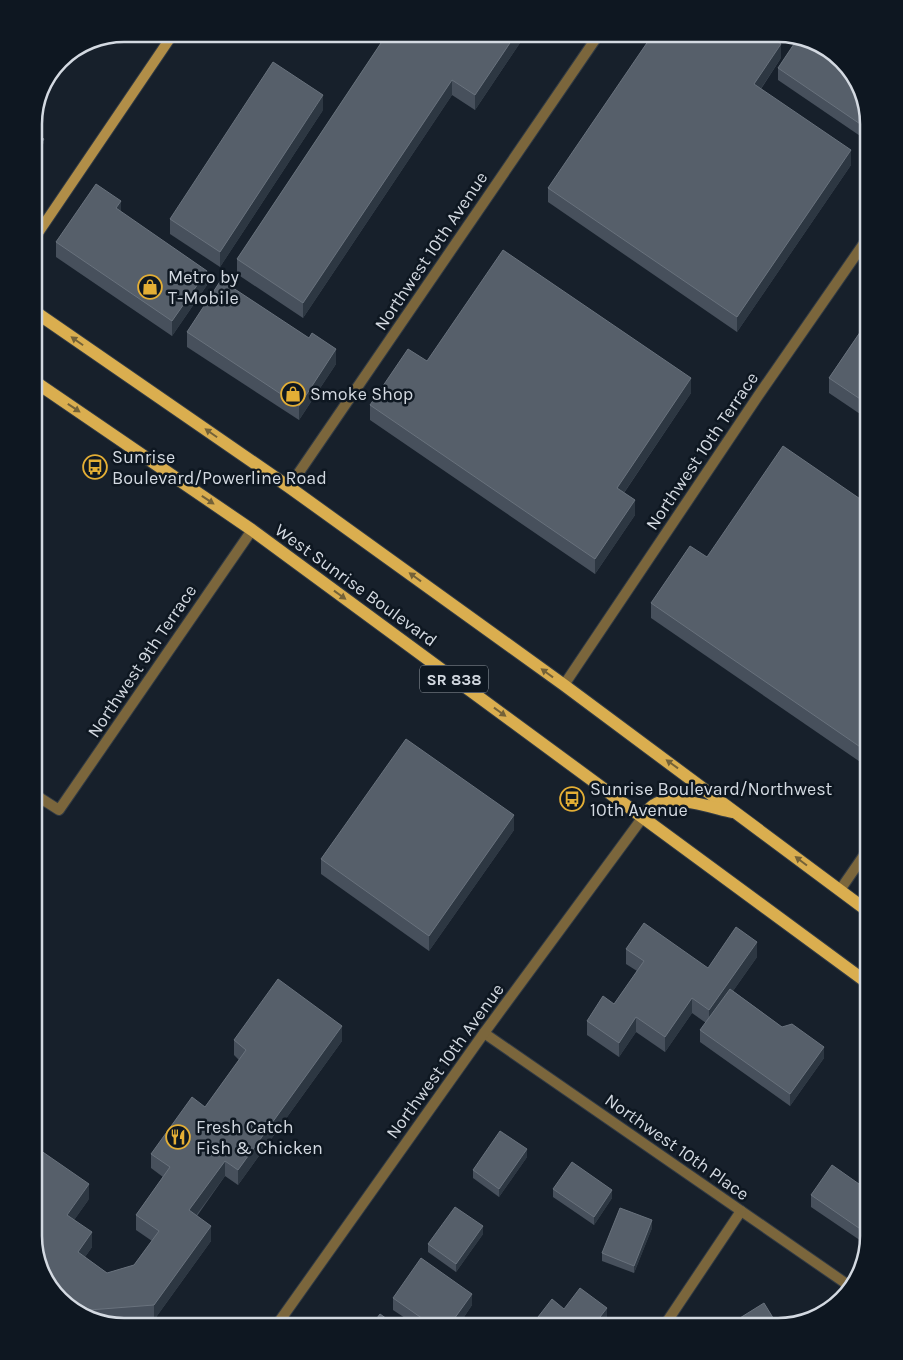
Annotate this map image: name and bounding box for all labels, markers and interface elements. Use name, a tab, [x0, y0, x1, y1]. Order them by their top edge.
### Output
street label: Northwest 10th Avenue	[370, 167, 492, 335]
place label: Metro by T-Mobile	[168, 266, 240, 309]
shop icon: Metro by T-Mobile	[137, 274, 163, 300]
one-way arrow	[70, 336, 84, 346]
street label: Northwest 10th Terrace	[641, 368, 763, 534]
shop icon: Smoke Shop	[280, 381, 306, 407]
place label: Smoke Shop	[310, 383, 413, 405]
one-way arrow	[67, 403, 81, 413]
one-way arrow	[204, 428, 218, 438]
place label: Sunrise Boulevard/Powerline Road	[112, 446, 327, 489]
bus stop icon: Sunrise Boulevard/Powerline Road	[82, 454, 108, 480]
one-way arrow	[201, 495, 215, 505]
street label: West Sunrise Boulevard	[271, 519, 441, 651]
one-way arrow	[409, 572, 422, 583]
street label: Northwest 9th Terrace	[83, 580, 201, 742]
one-way arrow	[333, 590, 347, 600]
road number: SR 838	[420, 666, 488, 692]
one-way arrow	[541, 667, 554, 678]
one-way arrow	[493, 706, 506, 716]
one-way arrow	[665, 759, 679, 769]
place label: Sunrise Boulevard/Northwest 10th Avenue	[590, 778, 833, 821]
bus stop icon: Sunrise Boulevard/Northwest 10th Avenue	[559, 786, 585, 812]
one-way arrow	[794, 856, 808, 866]
street label: Northwest 10th Avenue	[381, 979, 509, 1143]
street label: Northwest 10th Place	[601, 1089, 753, 1205]
place label: Fresh Catch Fish & Chicken	[196, 1116, 323, 1159]
restaurant icon: Fresh Catch Fish & Chicken	[165, 1124, 191, 1150]

